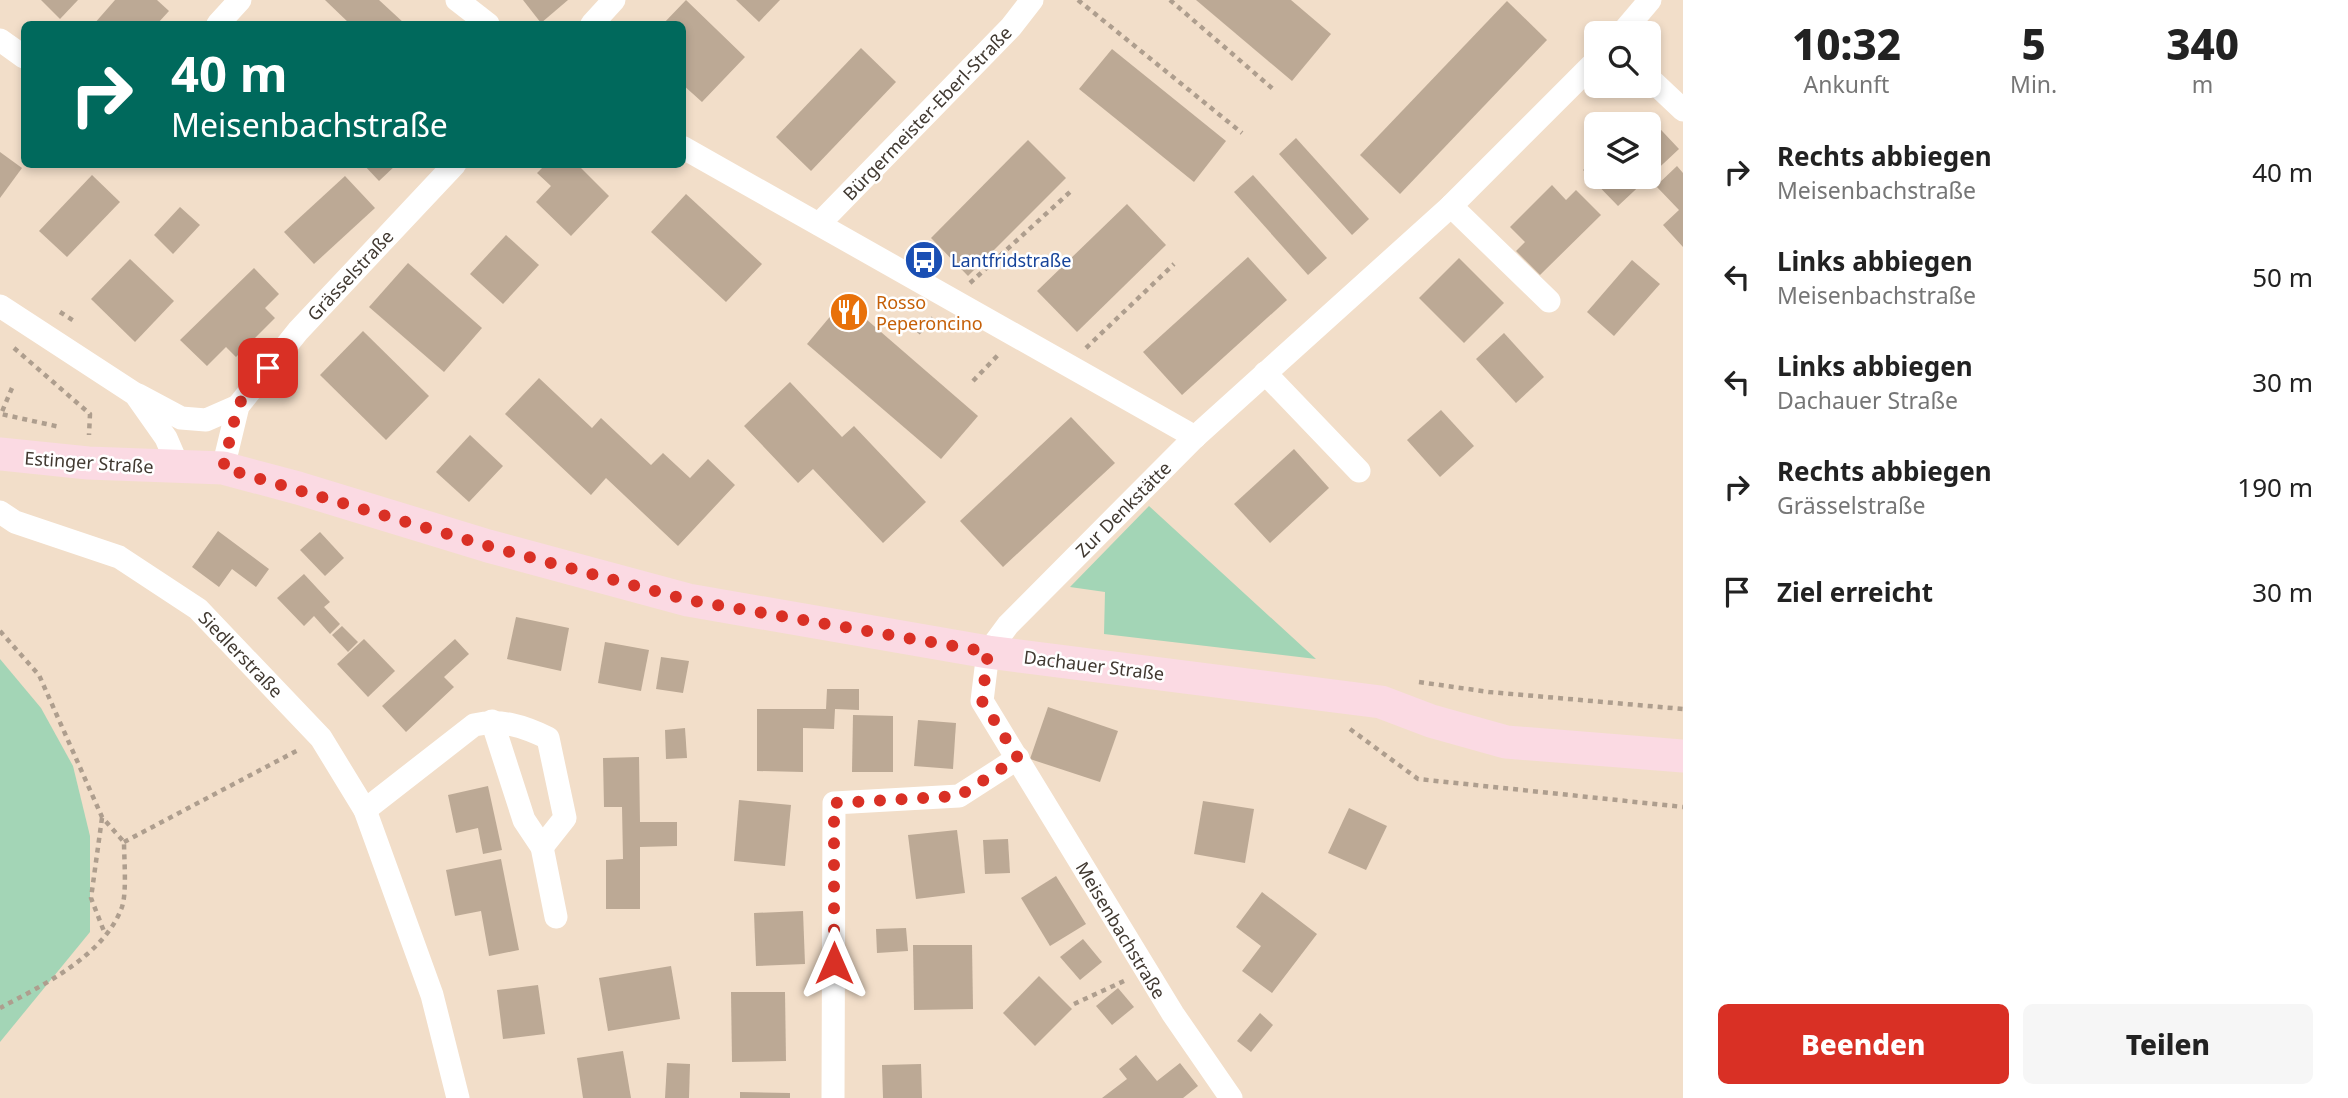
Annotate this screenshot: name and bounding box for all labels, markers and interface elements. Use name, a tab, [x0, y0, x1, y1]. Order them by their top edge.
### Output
text: 10:32	[1792, 15, 1901, 72]
text: 5	[2021, 15, 2046, 72]
text: 340	[2166, 15, 2239, 72]
street label: Bürgermeister-Eberl-Straße	[837, 21, 1017, 205]
map controls	[1584, 21, 1661, 189]
button: search	[1584, 21, 1661, 98]
text: 40 m	[171, 40, 288, 106]
icon: right	[56, 49, 147, 140]
text: Ankunft	[1804, 68, 1889, 100]
text: Min.	[2010, 68, 2057, 100]
text: m	[2192, 68, 2213, 100]
text: Meisenbachstraße	[171, 103, 448, 146]
button: layers	[1584, 112, 1661, 189]
text: Rechts abbiegen	[1777, 138, 1992, 174]
icon: right	[1718, 153, 1756, 191]
text: 40 m	[2252, 154, 2313, 190]
text: Meisenbachstraße	[1777, 174, 1976, 206]
street label: Grässelstraße	[302, 224, 398, 326]
bus stop icon: Lantfridstraße	[903, 239, 945, 281]
text: Links abbiegen	[1777, 243, 1973, 279]
place label: Lantfridstraße	[951, 248, 1071, 272]
icon: left	[1718, 258, 1756, 296]
text: 50 m	[2252, 259, 2313, 295]
text: Meisenbachstraße	[1777, 279, 1976, 311]
place label: Rosso Peperoncino	[876, 290, 983, 335]
restaurant icon: Rosso Peperoncino	[828, 291, 870, 333]
pin	[238, 338, 298, 398]
text: Links abbiegen	[1777, 348, 1973, 384]
icon: arrive	[249, 349, 287, 387]
icon: left	[1718, 363, 1756, 401]
text: 30 m	[2252, 364, 2313, 400]
text: Dachauer Straße	[1777, 384, 1958, 416]
street label: Estinger Straße	[24, 446, 154, 478]
text: Rechts abbiegen	[1777, 453, 1992, 489]
street label: Zur Denkstätte	[1070, 456, 1176, 562]
icon: right	[1718, 468, 1756, 506]
text: 190 m	[2237, 469, 2313, 505]
text: Grässelstraße	[1777, 489, 1925, 521]
icon: arrive	[1718, 573, 1756, 611]
text: Ziel erreicht	[1777, 574, 1933, 610]
text: 30 m	[2252, 574, 2313, 610]
street label: Siedlerstraße	[194, 605, 288, 703]
street label: Dachauer Straße	[1022, 644, 1166, 686]
street label: Meisenbachstraße	[1071, 857, 1171, 1003]
position arrow	[797, 926, 871, 1000]
button: Beenden	[1718, 1004, 2009, 1084]
button: Teilen	[2023, 1004, 2313, 1084]

